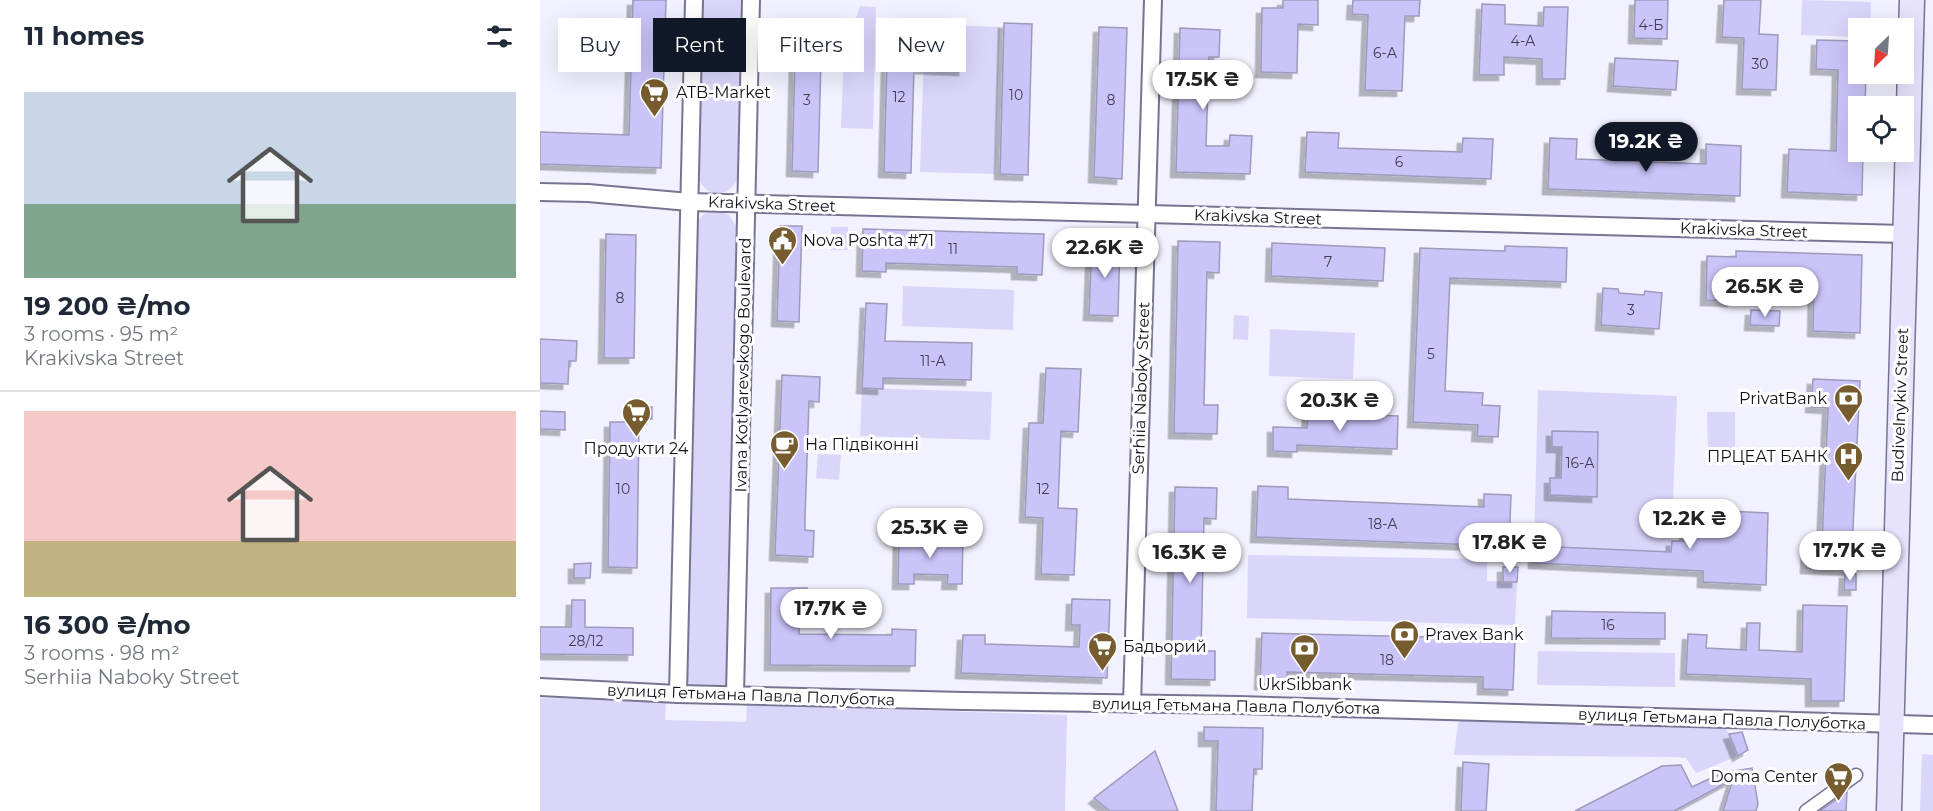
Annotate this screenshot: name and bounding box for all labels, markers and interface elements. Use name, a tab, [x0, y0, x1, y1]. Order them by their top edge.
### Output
house number: 4-Б	[1639, 16, 1663, 34]
chip: Buy	[558, 18, 641, 72]
chip: Rent	[653, 18, 746, 72]
chip: Filters	[758, 18, 864, 72]
chip: New	[876, 18, 966, 72]
north arrow	[1848, 18, 1914, 84]
map controls	[1848, 18, 1914, 162]
text: 11 homes	[24, 20, 144, 52]
icon: filters	[483, 20, 516, 53]
house number: 4-А	[1511, 32, 1536, 50]
house number: 6-А	[1373, 44, 1398, 62]
house number: 30	[1751, 55, 1769, 73]
pin: 17.5K ₴	[1148, 60, 1258, 111]
text: 17.5K ₴	[1166, 67, 1240, 91]
supermarket icon: ATB-Market	[639, 76, 671, 118]
place label: ATB-Market	[676, 83, 771, 102]
house number: 10	[1009, 86, 1023, 104]
house number: 12	[892, 88, 906, 106]
house number: 3	[803, 91, 811, 109]
house number: 8	[1107, 91, 1116, 109]
button: locate	[1848, 96, 1914, 162]
pin: 19.2K ₴	[1591, 122, 1701, 173]
text: 19.2K ₴	[1609, 129, 1683, 153]
icon: home	[216, 131, 324, 239]
house number: 6	[1395, 153, 1404, 171]
street label: Krakivska Street	[708, 192, 837, 216]
street label: Krakivska Street	[1194, 205, 1323, 229]
street label: Krakivska Street	[1680, 218, 1809, 242]
public building icon: Nova Poshta #71	[766, 224, 798, 266]
pin: 22.6K ₴	[1050, 228, 1160, 279]
place label: Nova Poshta #71	[803, 231, 934, 250]
text: 22.6K ₴	[1066, 235, 1144, 259]
street label: Ivana Kotlyarevskogo Boulevard	[731, 238, 755, 492]
house number: 11	[948, 240, 958, 258]
house number: 7	[1324, 253, 1332, 271]
pin: 26.5K ₴	[1710, 267, 1820, 318]
text: 26.5K ₴	[1726, 274, 1804, 298]
house number: 8	[616, 289, 625, 307]
text: 19 200 ₴/mo	[24, 290, 191, 322]
street label: Serhiia Naboky Street	[1128, 301, 1154, 475]
house number: 3	[1627, 301, 1635, 319]
text: 3 rooms · 95 m²	[24, 322, 178, 346]
street label: Budivelnykiv Street	[1888, 327, 1912, 483]
house number: 5	[1427, 345, 1435, 363]
text: Krakivska Street	[24, 346, 184, 370]
house number: 11-А	[920, 352, 946, 370]
pin: 20.3K ₴	[1285, 381, 1395, 432]
bank icon: PrivatBank	[1832, 382, 1864, 424]
text: 20.3K ₴	[1300, 388, 1380, 412]
place label: PrivatBank	[1739, 389, 1827, 408]
supermarket icon: Продукти 24	[620, 396, 652, 438]
cafe icon: На Підвіконні	[768, 428, 800, 470]
place label: На Підвіконні	[805, 435, 919, 454]
place label: Продукти 24	[584, 439, 689, 458]
hospital icon: ПРЦЕАТ БАНК	[1833, 440, 1865, 482]
place label: ПРЦЕАТ БАНК	[1707, 447, 1828, 466]
icon: home	[216, 450, 324, 558]
house number: 16-А	[1565, 454, 1595, 472]
house number: 10	[616, 480, 630, 498]
house number: 12	[1036, 480, 1050, 498]
pin: 12.2K ₴	[1635, 499, 1745, 550]
text: 12.2K ₴	[1653, 506, 1727, 530]
pin: 25.3K ₴	[875, 508, 985, 559]
text: 25.3K ₴	[891, 515, 969, 539]
house number: 18-А	[1368, 515, 1398, 533]
pin: 17.8K ₴	[1455, 523, 1565, 574]
text: 17.8K ₴	[1473, 530, 1547, 554]
pin: 17.7K ₴	[1795, 531, 1905, 582]
pin: 16.3K ₴	[1135, 533, 1245, 584]
text: 17.7K ₴	[1813, 538, 1887, 562]
text: 16.3K ₴	[1152, 540, 1228, 564]
pin: 17.7K ₴	[776, 589, 886, 640]
text: 17.7K ₴	[794, 596, 868, 620]
text: 16 300 ₴/mo	[24, 609, 191, 641]
house number: 16	[1601, 616, 1615, 634]
bank icon: Pravex Bank	[1388, 618, 1420, 660]
place label: Pravex Bank	[1425, 625, 1524, 644]
supermarket icon: Бадьорий	[1086, 630, 1118, 672]
house number: 28/12	[569, 632, 604, 650]
bank icon: UkrSibbank	[1289, 632, 1321, 674]
place label: Бадьорий	[1123, 637, 1207, 656]
text: 3 rooms · 98 m²	[24, 641, 180, 665]
house number: 18	[1380, 651, 1394, 669]
text: Serhiia Naboky Street	[24, 665, 240, 689]
place label: UkrSibbank	[1258, 675, 1352, 694]
street label: вулиця Гетьмана Павла Полуботка	[607, 680, 895, 710]
street label: вулиця Гетьмана Павла Полуботка	[1092, 694, 1380, 718]
street label: вулиця Гетьмана Павла Полуботка	[1578, 704, 1866, 734]
supermarket icon: Doma Center	[1823, 760, 1855, 802]
place label: Doma Center	[1710, 767, 1818, 786]

